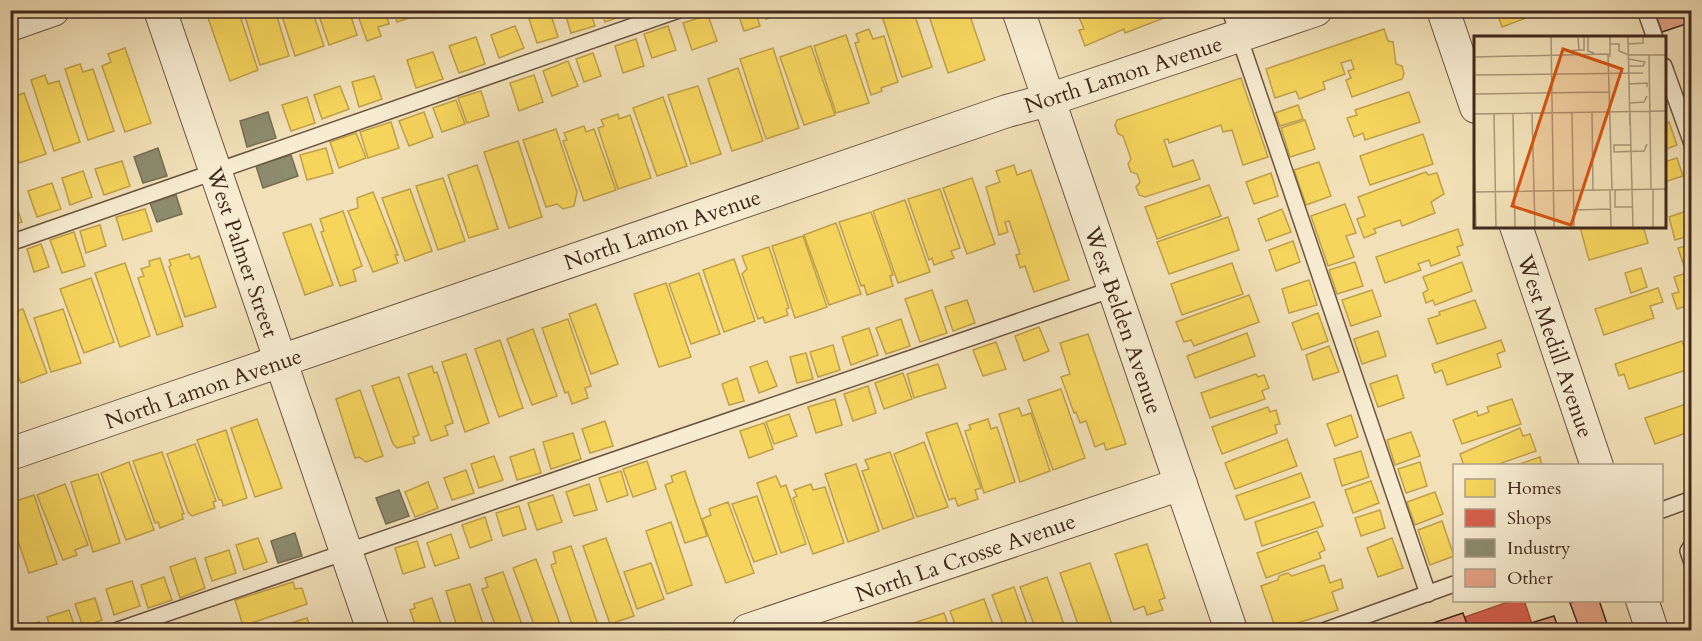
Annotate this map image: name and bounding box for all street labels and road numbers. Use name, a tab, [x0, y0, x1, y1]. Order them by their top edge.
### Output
street label: North Lamon Avenue	[1020, 29, 1226, 121]
street label: West Palmer Street	[199, 162, 285, 341]
street label: North Lamon Avenue	[560, 182, 765, 278]
street label: West Belden Avenue	[1077, 222, 1169, 418]
street label: West Medill Avenue	[1509, 250, 1600, 442]
street label: North Lamon Avenue	[101, 341, 306, 437]
street label: North La Crosse Avenue	[851, 506, 1079, 610]

